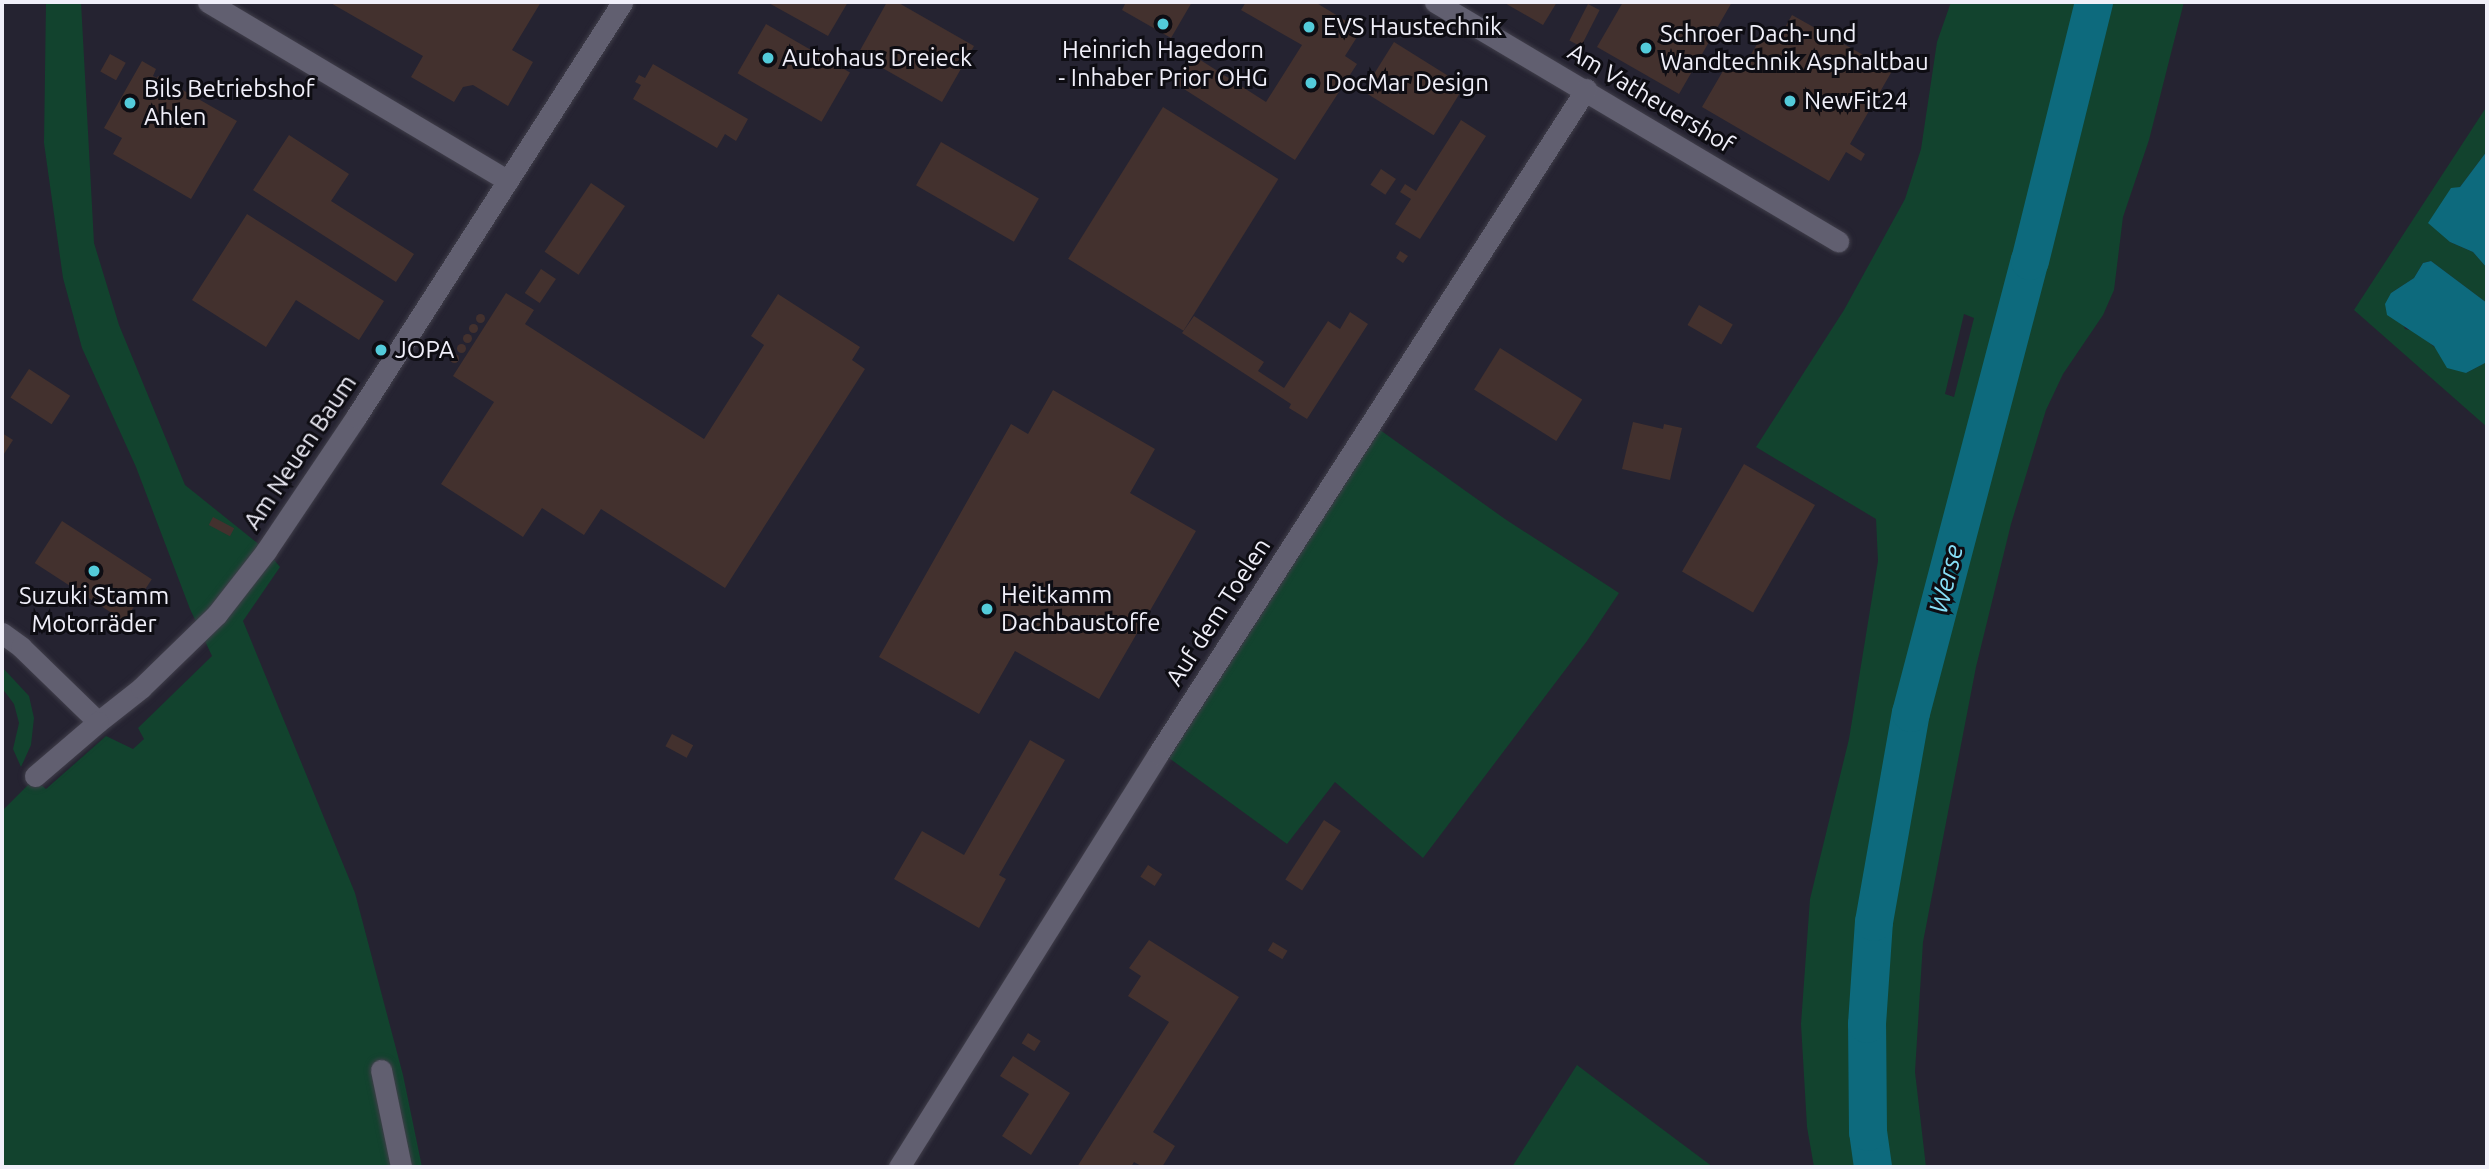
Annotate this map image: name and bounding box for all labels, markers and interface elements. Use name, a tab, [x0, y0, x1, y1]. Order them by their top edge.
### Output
place label: EVS Haustechnik	[1323, 13, 1502, 41]
marker: Heinrich Hagedorn - Inhaber Prior OHG	[1155, 16, 1171, 32]
marker: EVS Haustechnik	[1301, 19, 1317, 35]
place label: Schroer Dach- und Wandtechnik Asphaltbau	[1660, 20, 1929, 76]
place label: Heinrich Hagedorn - Inhaber Prior OHG	[1058, 36, 1268, 92]
street label: Am Vatheuershof	[1563, 37, 1739, 159]
marker: Schroer Dach- und Wandtechnik Asphaltbau	[1638, 40, 1654, 56]
place label: Autohaus Dreieck	[782, 44, 972, 72]
marker: Autohaus Dreieck	[760, 50, 776, 66]
place label: DocMar Design	[1325, 69, 1489, 97]
place label: Bils Betriebshof Ahlen	[144, 75, 315, 131]
marker: DocMar Design	[1303, 75, 1319, 91]
place label: NewFit24	[1804, 87, 1908, 115]
marker: NewFit24	[1782, 93, 1798, 109]
marker: Bils Betriebshof Ahlen	[122, 95, 138, 111]
place label: JOPA	[395, 336, 454, 364]
marker: JOPA	[373, 342, 389, 358]
street label: Am Neuen Baum	[238, 369, 362, 535]
street label: Auf dem Toelen	[1160, 533, 1276, 691]
water label: Werse	[1922, 541, 1970, 617]
marker: Suzuki Stamm Motorräder	[86, 563, 102, 579]
place label: Heitkamm Dachbaustoffe	[1001, 581, 1161, 637]
place label: Suzuki Stamm Motorräder	[19, 582, 169, 638]
marker: Heitkamm Dachbaustoffe	[979, 601, 995, 617]

